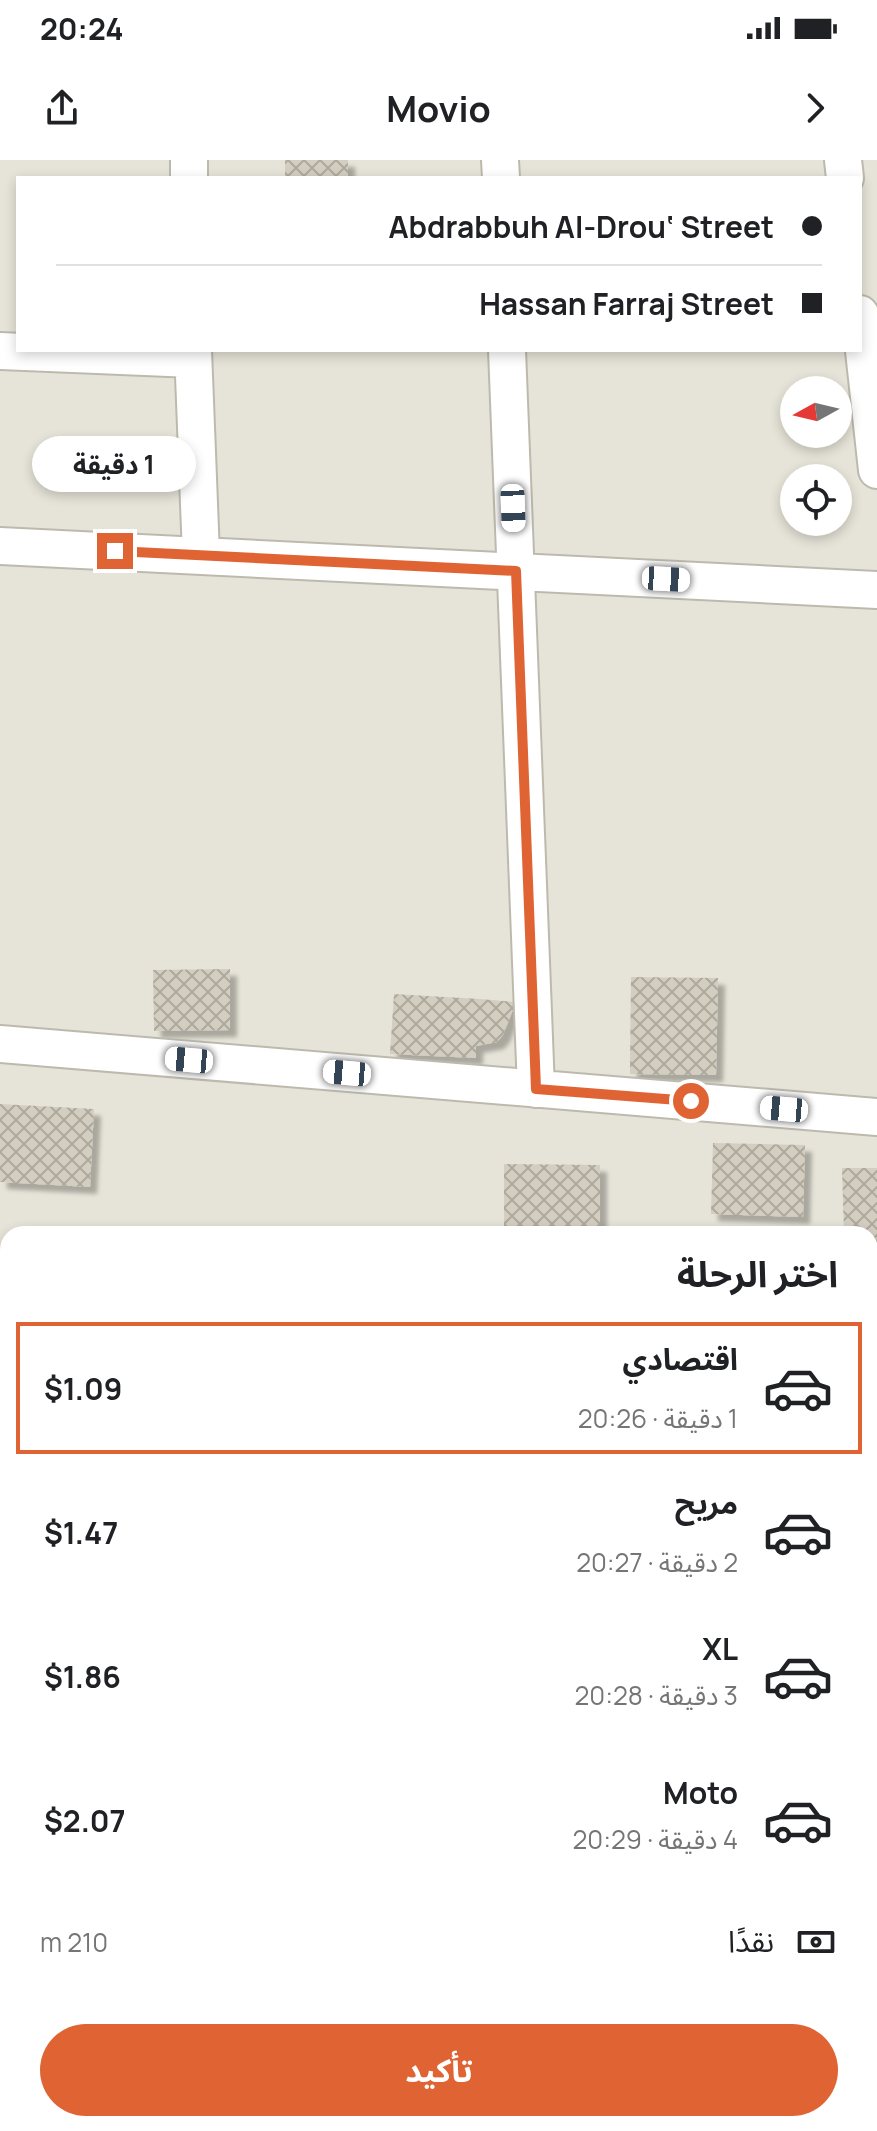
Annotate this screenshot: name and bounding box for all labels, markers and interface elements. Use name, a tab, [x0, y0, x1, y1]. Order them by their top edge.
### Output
text: 20:24	[40, 8, 123, 49]
text: Movio	[386, 84, 491, 133]
icon: share	[40, 86, 84, 130]
icon: forward	[793, 86, 837, 130]
text: Abdrabbuh Al-Drou‘ Street	[388, 206, 774, 247]
text: Hassan Farraj Street	[479, 283, 774, 324]
north arrow	[780, 376, 852, 448]
map controls	[780, 376, 852, 536]
callout: 1 دقيقة	[33, 435, 197, 491]
text: 1 دقيقة	[73, 446, 155, 482]
button: locate	[780, 464, 852, 536]
car	[500, 484, 526, 532]
route end	[97, 533, 133, 569]
car	[641, 566, 691, 592]
car	[164, 1046, 214, 1074]
car	[322, 1059, 372, 1087]
route start	[673, 1083, 709, 1119]
car	[759, 1095, 809, 1123]
text: اختر الرحلة	[677, 1249, 838, 1298]
text: اقتصادي	[623, 1338, 738, 1379]
icon: car	[762, 1352, 834, 1424]
text: $1.09	[44, 1368, 122, 1409]
text: 1 دقيقة · 20:26	[578, 1400, 738, 1436]
text: مريح	[675, 1482, 738, 1523]
icon: car	[762, 1496, 834, 1568]
text: $1.47	[44, 1512, 118, 1553]
text: 2 دقيقة · 20:27	[576, 1544, 738, 1580]
text: XL	[702, 1628, 738, 1669]
icon: car	[762, 1640, 834, 1712]
text: $1.86	[44, 1656, 121, 1697]
text: 3 دقيقة · 20:28	[575, 1677, 738, 1713]
text: Moto	[663, 1772, 738, 1813]
icon: car	[762, 1784, 834, 1856]
text: $2.07	[44, 1800, 126, 1841]
text: 4 دقيقة · 20:29	[573, 1821, 738, 1857]
text: نقدًا	[728, 1920, 774, 1961]
icon: cash	[794, 1920, 838, 1964]
text: 210 m	[40, 1924, 108, 1960]
button: تأكيد	[40, 2024, 838, 2116]

